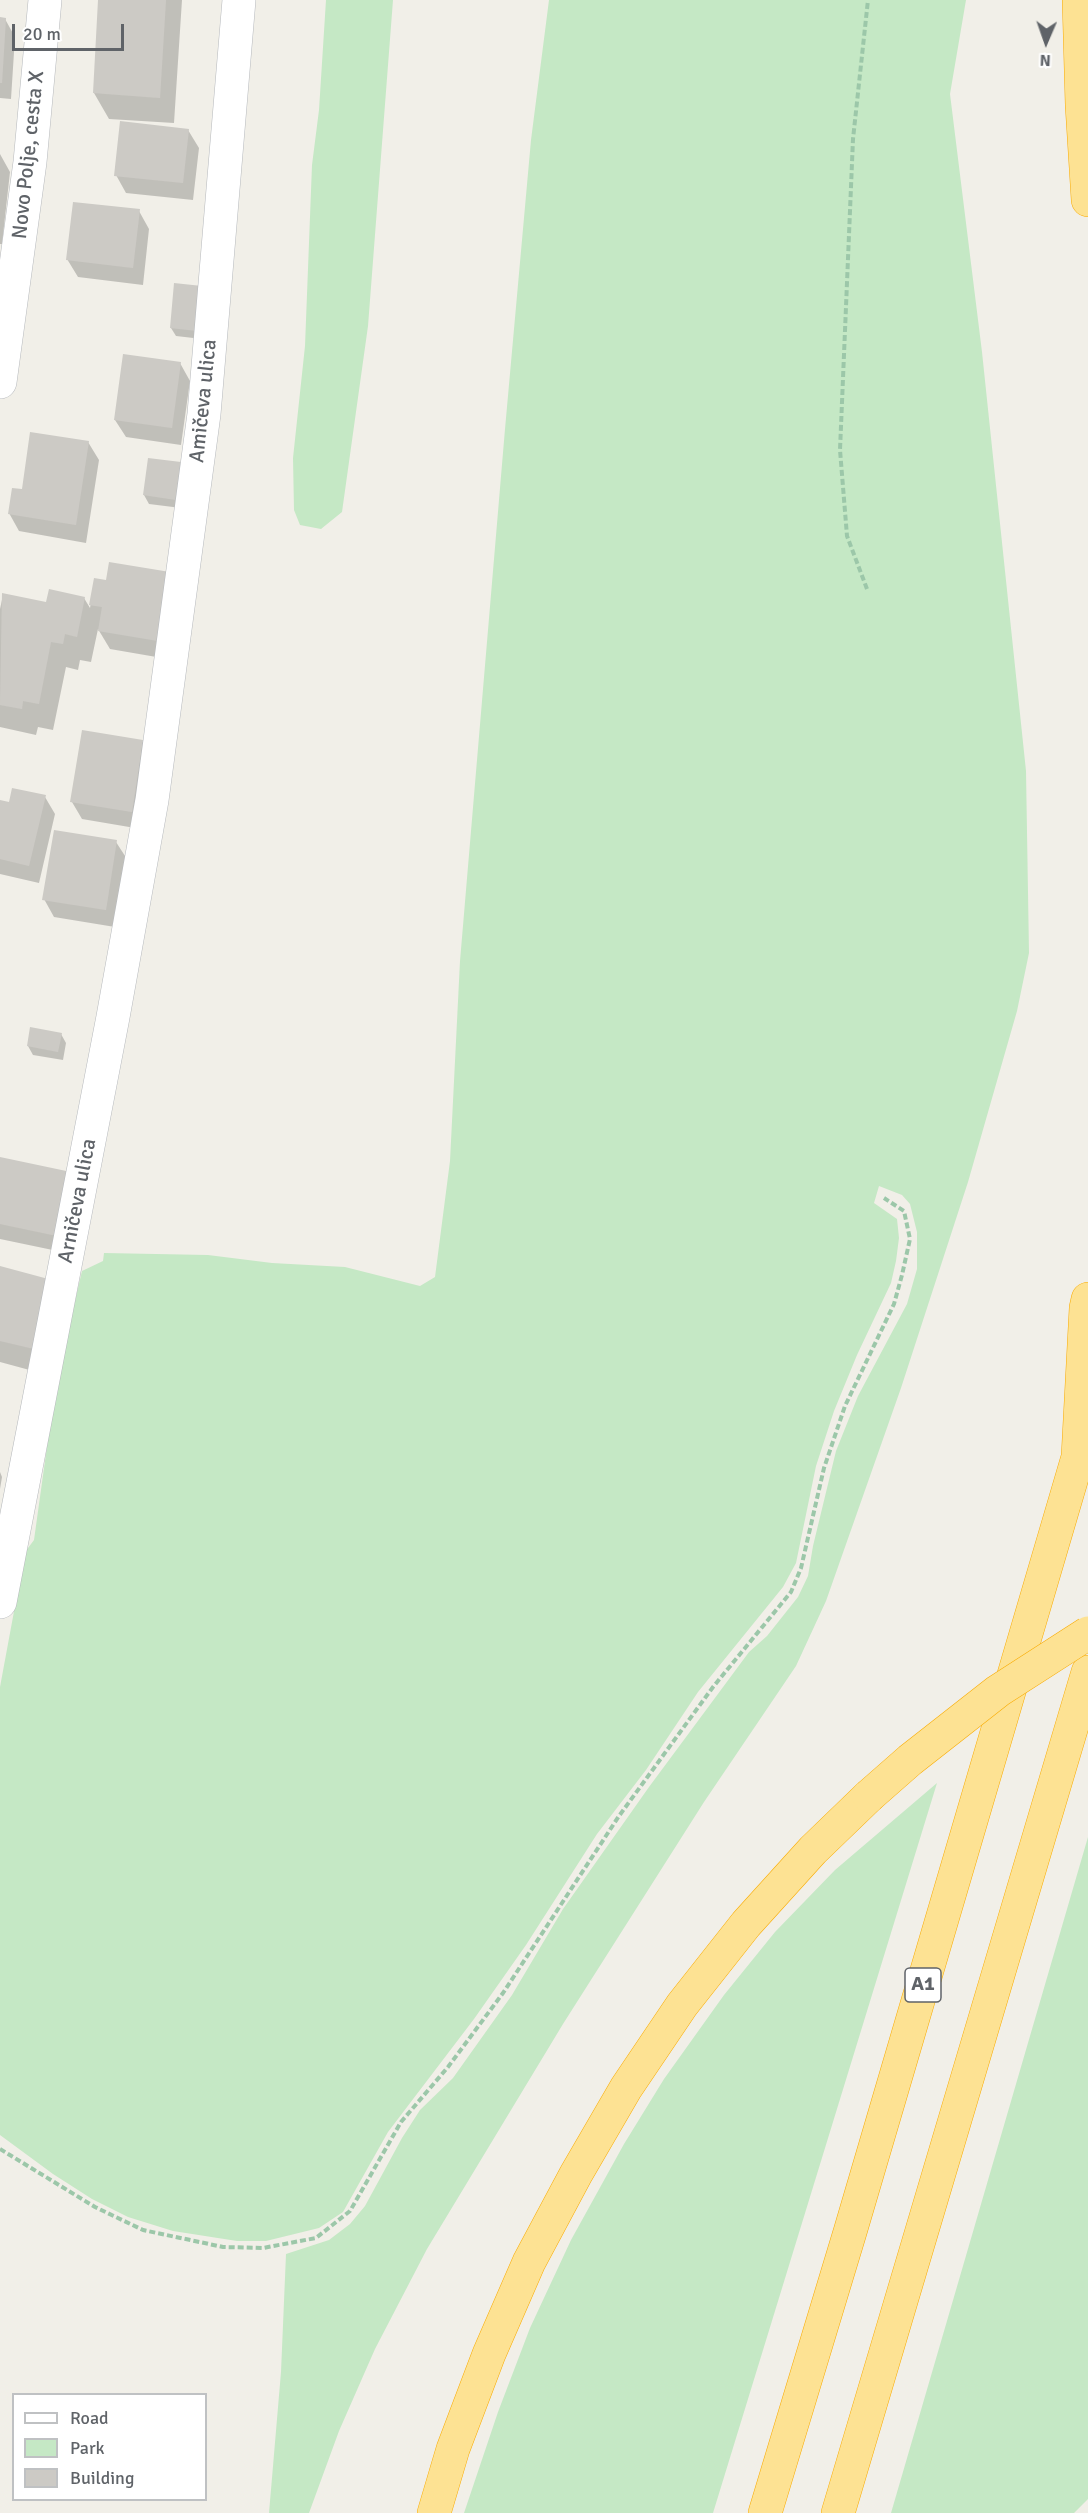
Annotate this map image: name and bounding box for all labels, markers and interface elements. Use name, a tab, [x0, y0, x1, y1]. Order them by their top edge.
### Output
scale bar	[15, 12, 128, 50]
north arrow	[1016, 12, 1076, 72]
text: 20 m	[23, 23, 61, 45]
text: N	[1039, 50, 1051, 70]
street label: Novo Polje, cesta X	[8, 70, 50, 240]
street label: Amičeva ulica	[185, 338, 223, 464]
street label: Arničeva ulica	[54, 1137, 102, 1265]
road number: A1	[905, 1968, 941, 2002]
legend	[12, 2393, 207, 2501]
text: Road	[70, 2407, 109, 2429]
text: Park	[70, 2437, 105, 2459]
text: Building	[70, 2467, 134, 2489]

